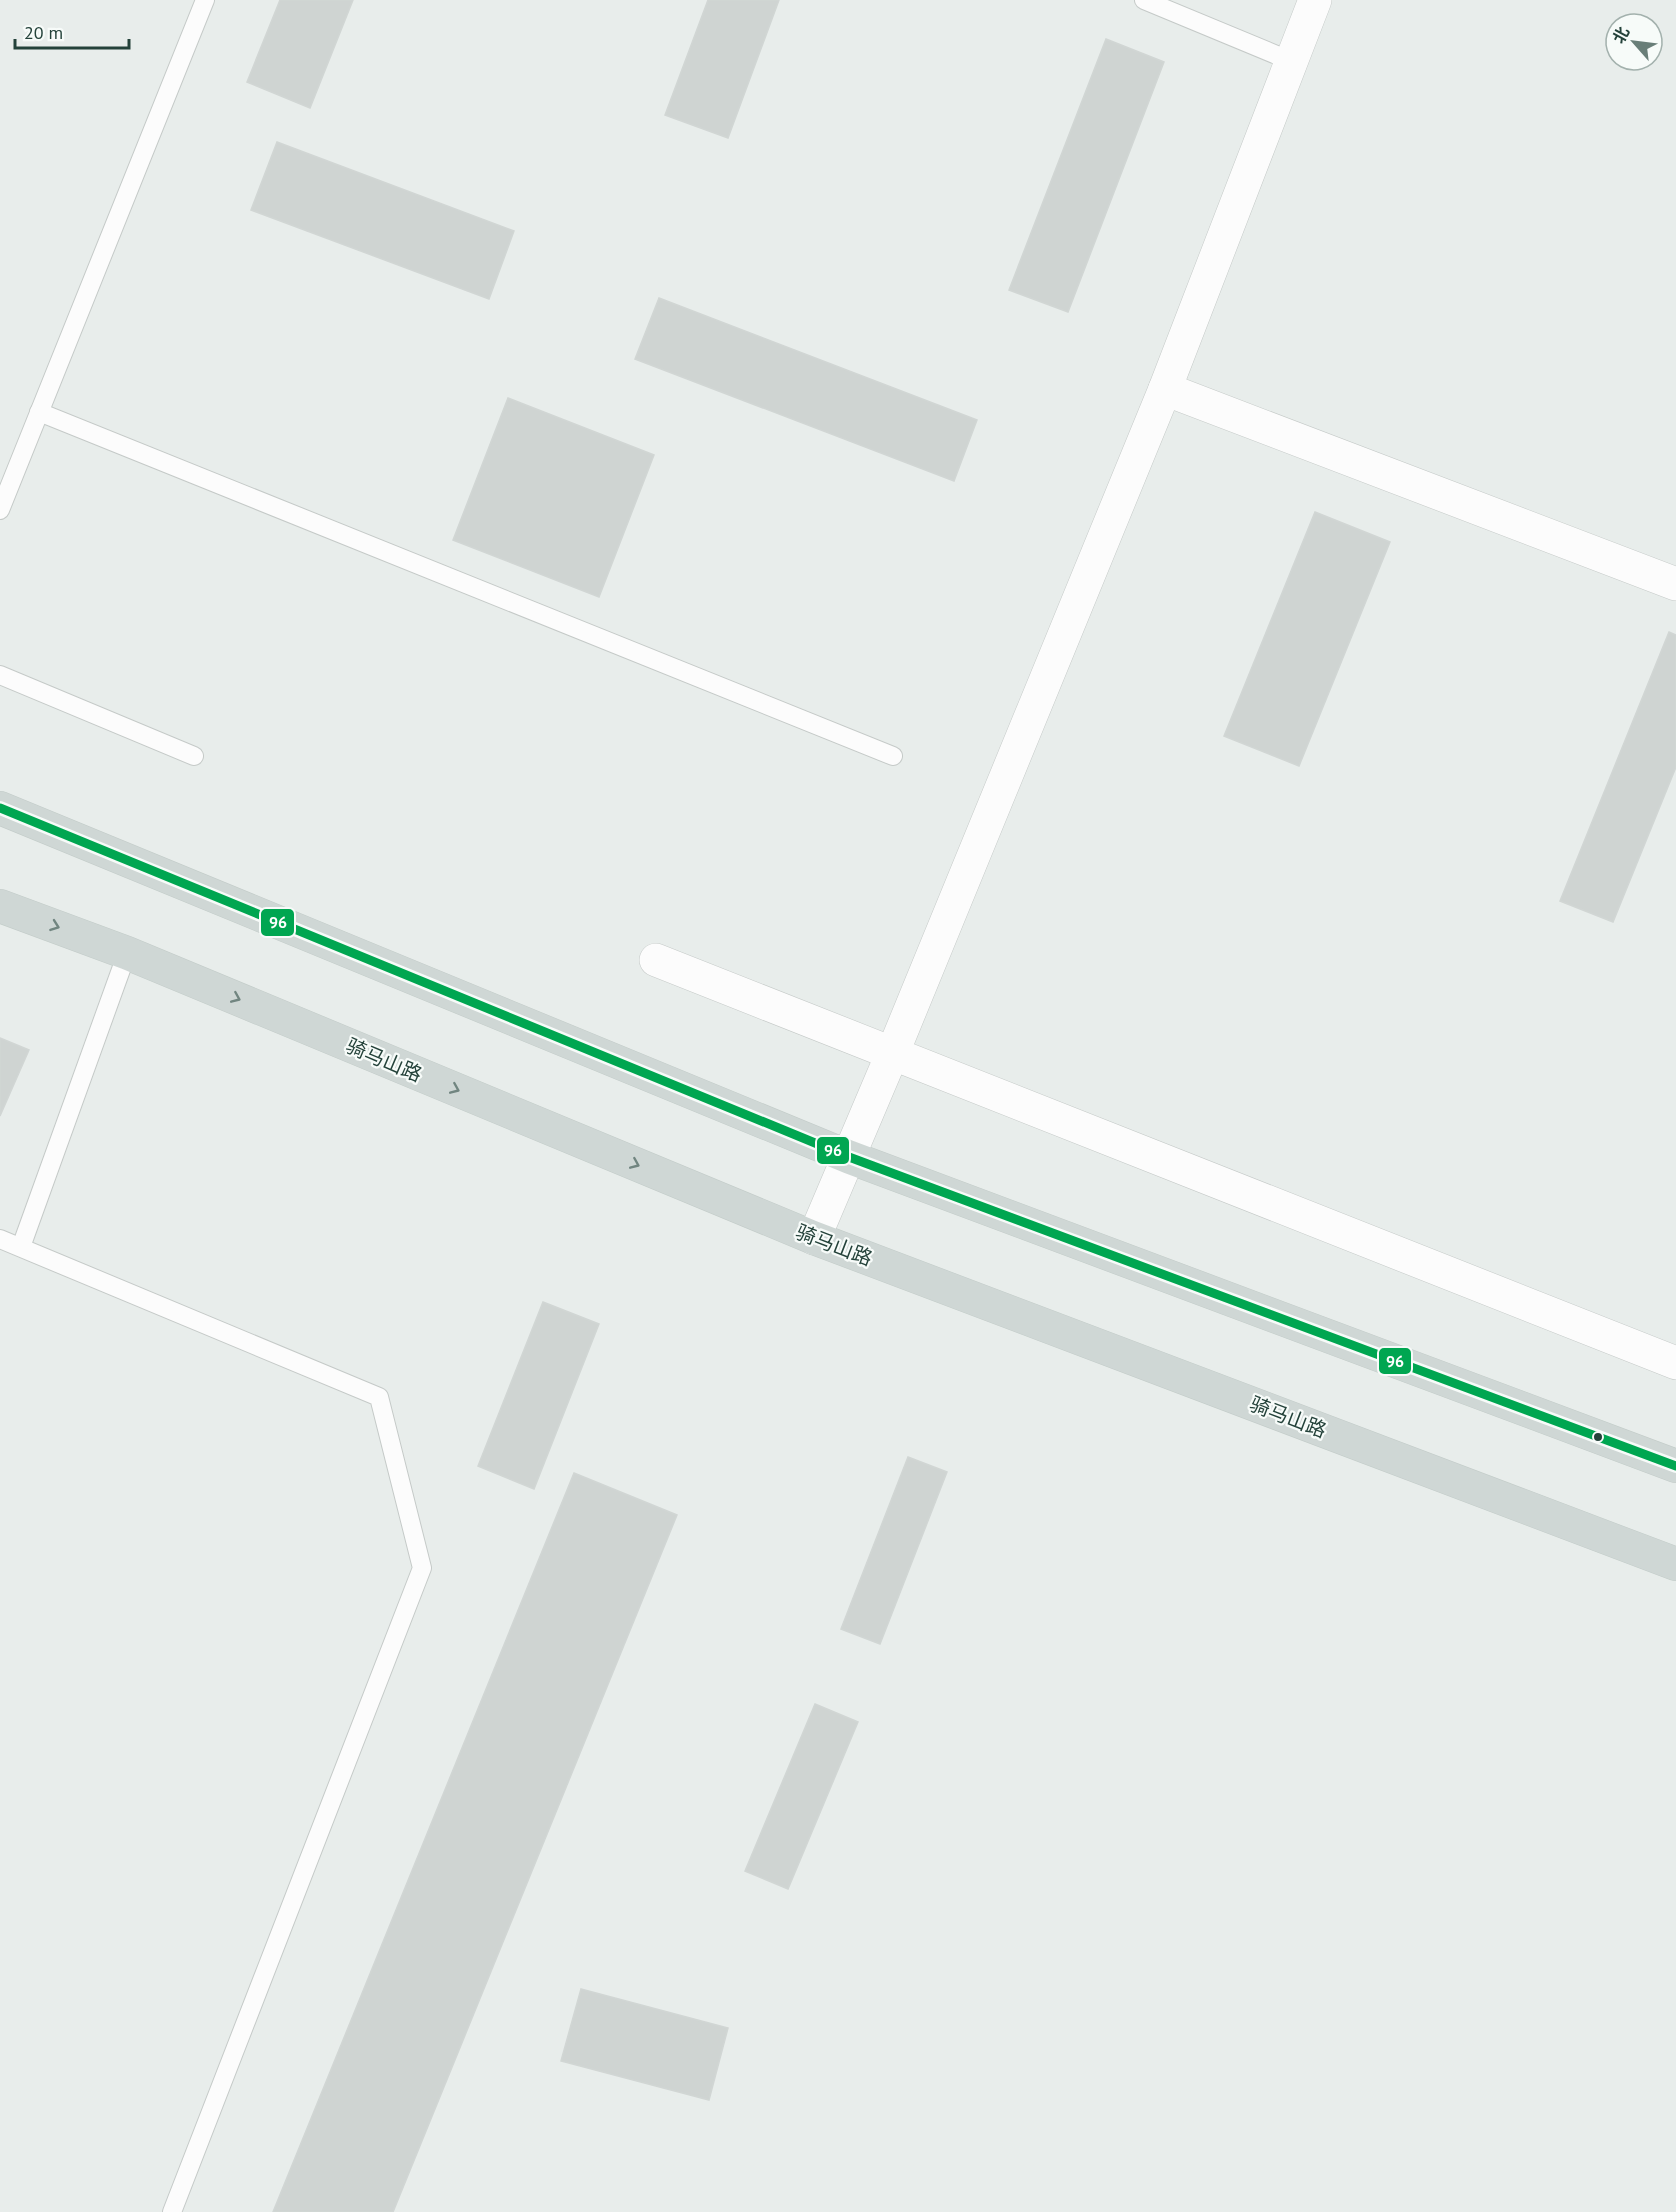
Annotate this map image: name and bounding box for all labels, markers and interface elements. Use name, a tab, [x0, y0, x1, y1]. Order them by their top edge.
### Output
scale bar	[15, 12, 129, 50]
north arrow	[1604, 12, 1664, 72]
text: 20 m	[24, 21, 63, 44]
text: 北	[1608, 23, 1633, 47]
line badge: 96	[260, 908, 295, 937]
text: 96	[269, 912, 287, 932]
one-way arrow	[49, 919, 60, 932]
one-way arrow	[230, 991, 241, 1003]
street label: 骑马山路	[342, 1032, 426, 1088]
one-way arrow	[448, 1082, 459, 1094]
line badge: 96	[816, 1136, 850, 1165]
text: 96	[824, 1140, 842, 1160]
one-way arrow	[629, 1157, 640, 1169]
street label: 骑马山路	[792, 1219, 876, 1271]
line badge: 96	[1378, 1347, 1412, 1375]
text: 96	[1386, 1351, 1404, 1371]
street label: 骑马山路	[1246, 1391, 1330, 1443]
unlabelled marker	[1592, 1431, 1604, 1443]

